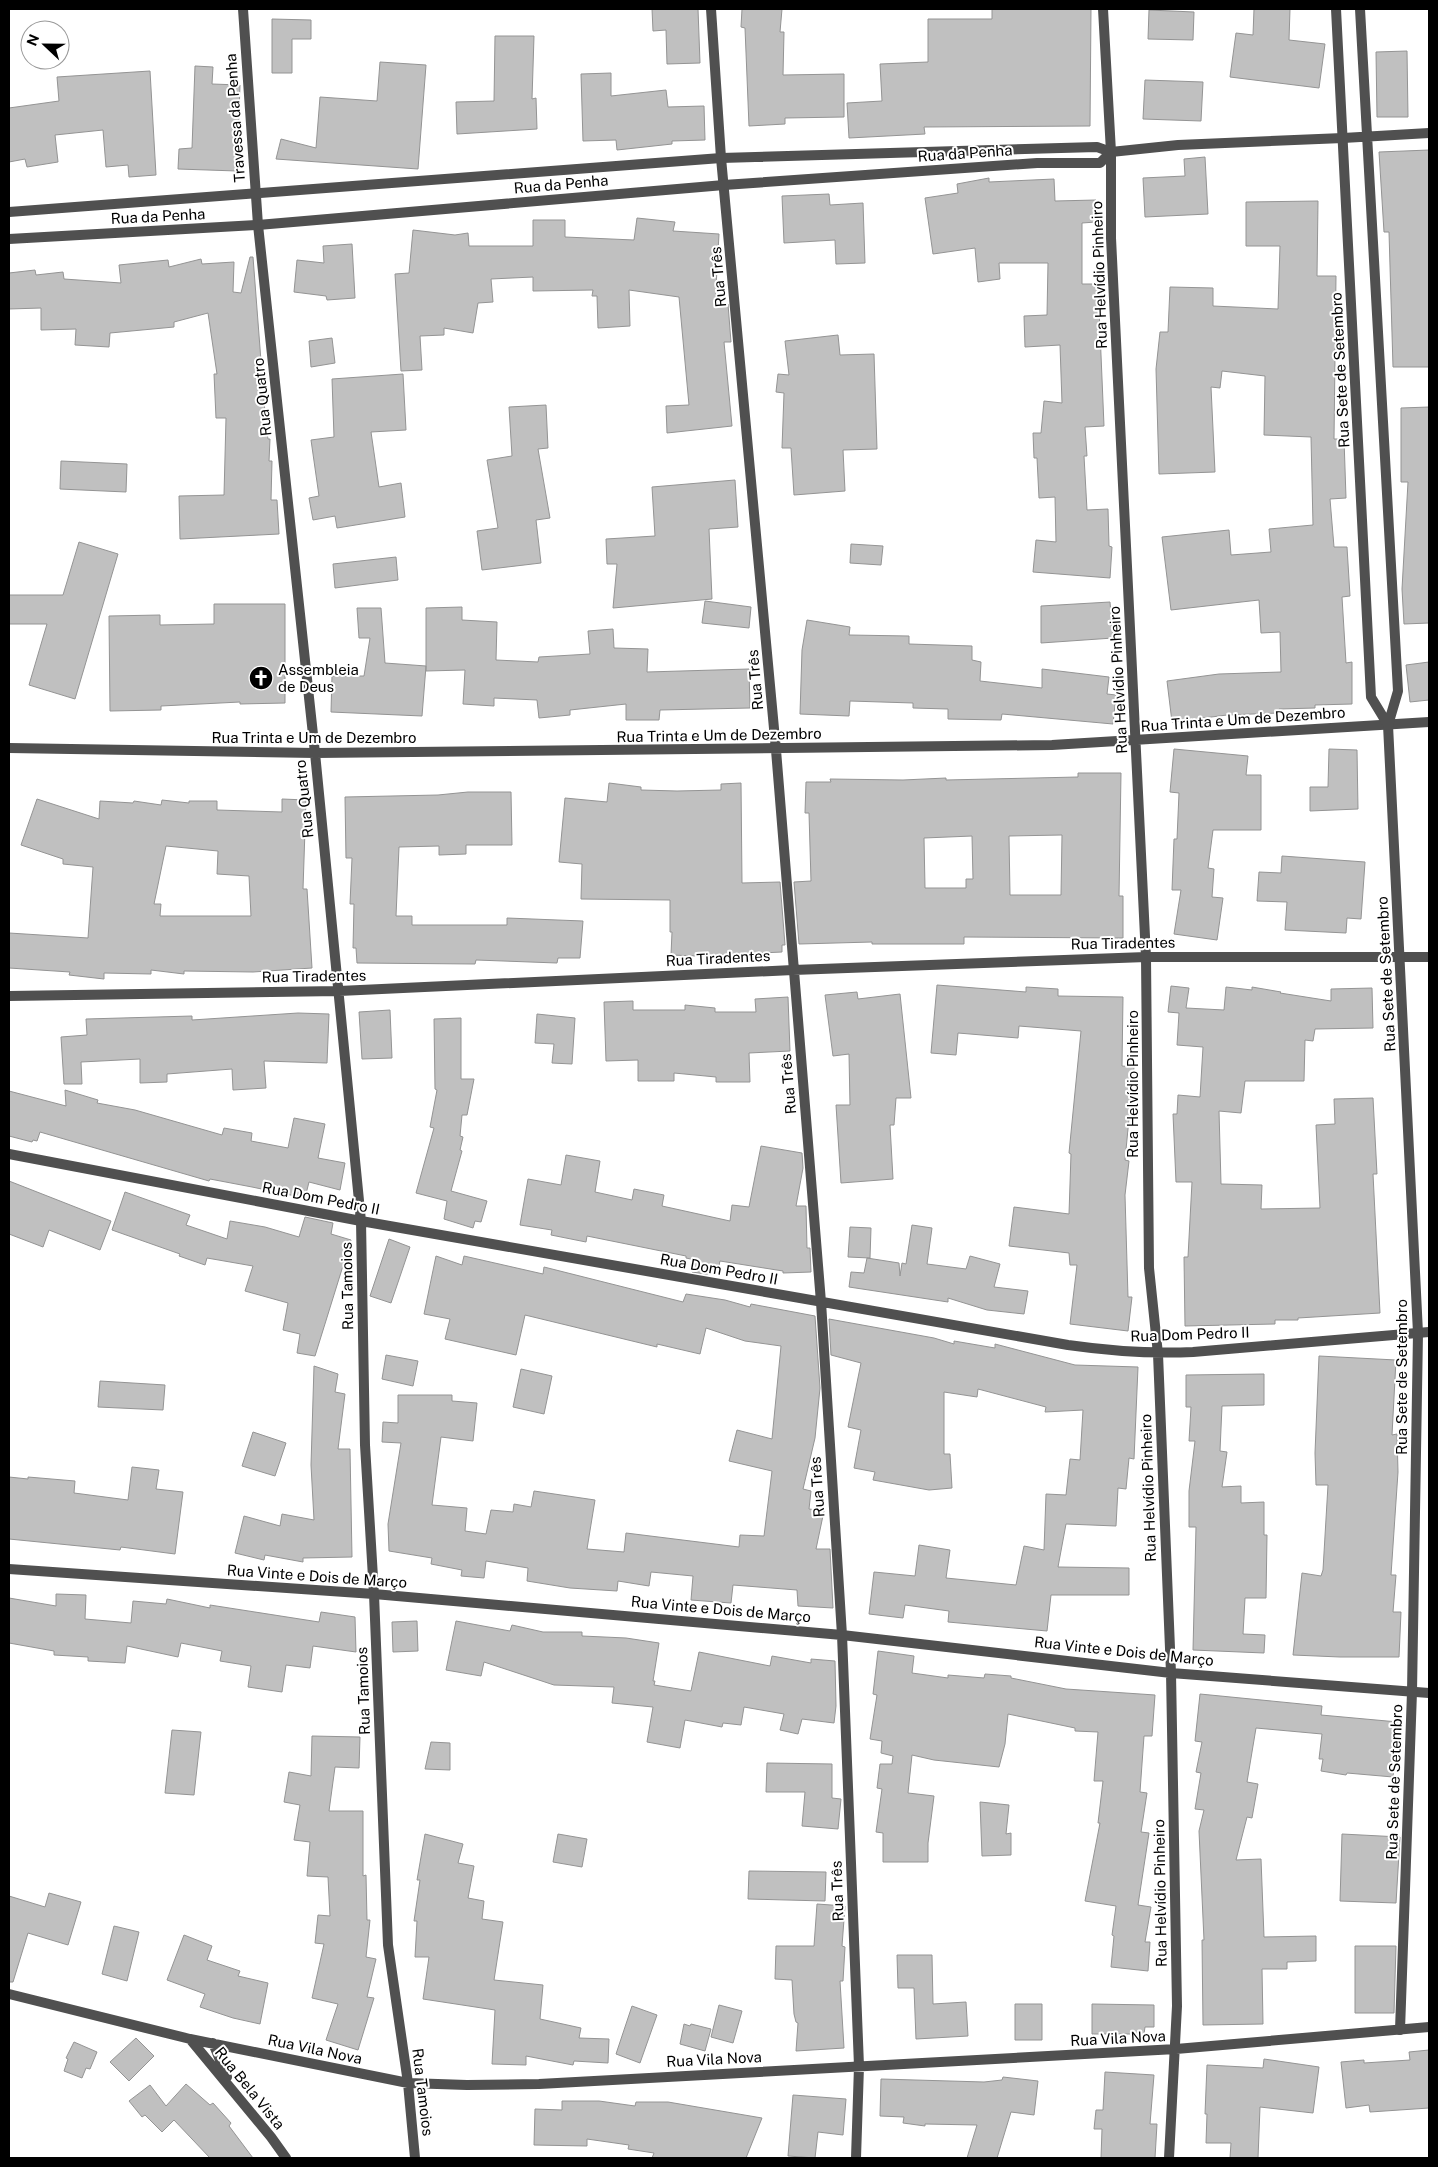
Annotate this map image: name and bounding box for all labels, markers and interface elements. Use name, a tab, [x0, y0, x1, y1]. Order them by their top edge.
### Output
north arrow	[20, 20, 70, 70]
text: N	[23, 32, 42, 48]
street label: Travessa da Penha	[222, 53, 248, 183]
street label: Rua da Penha	[917, 141, 1013, 165]
street label: Rua da Penha	[513, 171, 609, 197]
street label: Rua Helvídio Pinheiro	[1088, 201, 1110, 349]
street label: Rua da Penha	[110, 205, 206, 227]
street label: Rua Três	[707, 246, 729, 308]
street label: Rua Sete de Setembro	[1327, 292, 1353, 448]
street label: Rua Quatro	[249, 357, 275, 437]
street label: Rua Helvídio Pinheiro	[1106, 606, 1130, 754]
street label: Rua Três	[744, 649, 766, 711]
place label: Assembleia de Deus	[278, 661, 359, 695]
church icon: Assembleia de Deus	[248, 665, 274, 691]
street label: Rua Trinta e Um de Dezembro	[1140, 703, 1346, 735]
street label: Rua Trinta e Um de Dezembro	[616, 725, 822, 745]
street label: Rua Trinta e Um de Dezembro	[211, 729, 417, 746]
street label: Rua Quatro	[291, 759, 317, 839]
street label: Rua Sete de Setembro	[1373, 896, 1399, 1052]
street label: Rua Tiradentes	[1070, 934, 1176, 952]
street label: Rua Tiradentes	[665, 947, 771, 969]
street label: Rua Tiradentes	[261, 967, 367, 985]
street label: Rua Helvídio Pinheiro	[1124, 1010, 1141, 1158]
street label: Rua Três	[777, 1053, 799, 1115]
street label: Rua Dom Pedro II	[261, 1178, 381, 1218]
street label: Rua Tamoios	[338, 1242, 356, 1330]
street label: Rua Dom Pedro II	[659, 1250, 779, 1288]
street label: Rua Sete de Setembro	[1393, 1299, 1410, 1455]
street label: Rua Dom Pedro II	[1130, 1323, 1250, 1345]
street label: Rua Helvídio Pinheiro	[1137, 1414, 1159, 1562]
street label: Rua Três	[806, 1456, 828, 1518]
street label: Rua Vinte e Dois de Março	[226, 1561, 408, 1591]
street label: Rua Vinte e Dois de Março	[630, 1593, 812, 1625]
street label: Rua Vinte e Dois de Março	[1033, 1633, 1215, 1669]
street label: Rua Tamoios	[353, 1647, 373, 1735]
street label: Rua Sete de Setembro	[1383, 1704, 1405, 1860]
street label: Rua Helvídio Pinheiro	[1150, 1819, 1170, 1967]
street label: Rua Três	[827, 1860, 847, 1922]
street label: Rua Vila Nova	[1070, 2027, 1166, 2049]
street label: Rua Vila Nova	[266, 2031, 364, 2067]
street label: Rua Bela Vista	[212, 2044, 288, 2132]
street label: Rua Tamoios	[409, 2047, 437, 2137]
street label: Rua Vila Nova	[666, 2048, 762, 2070]

